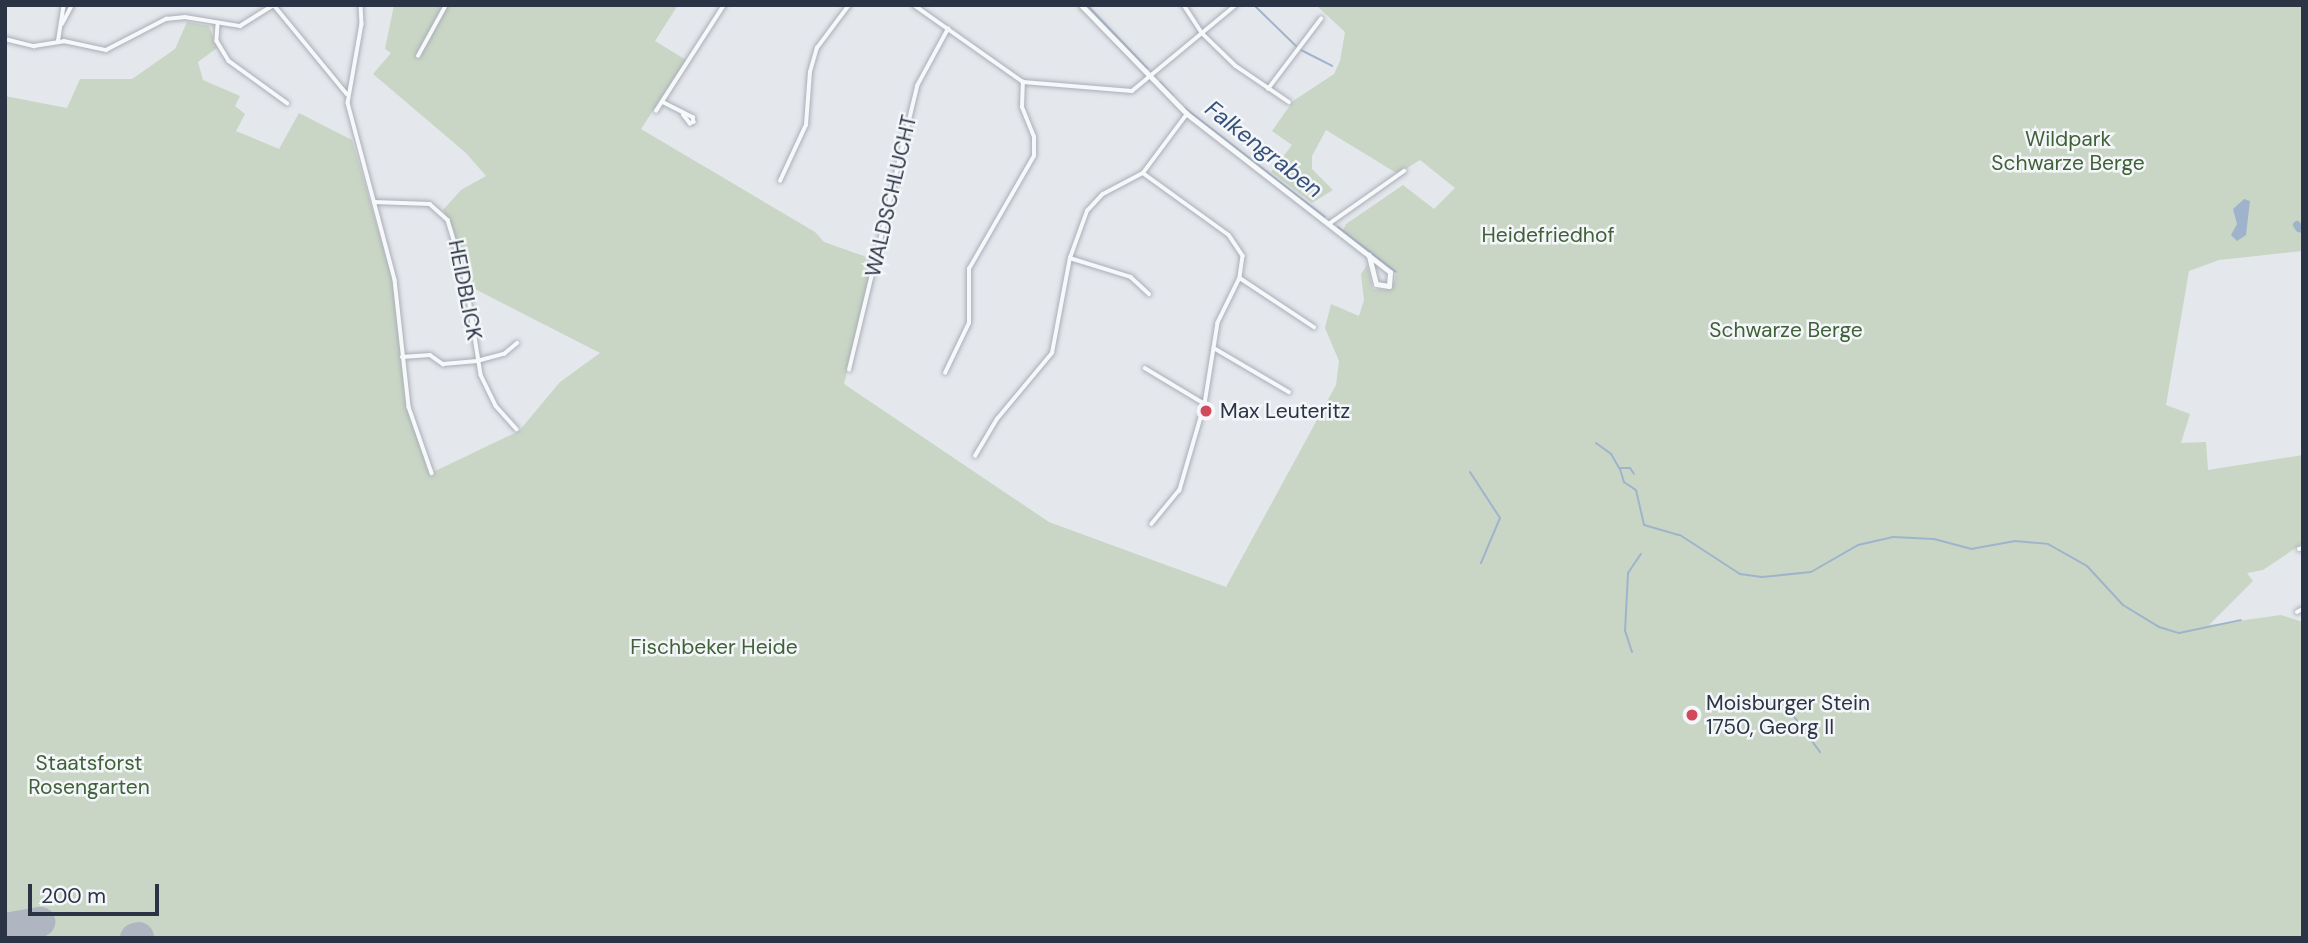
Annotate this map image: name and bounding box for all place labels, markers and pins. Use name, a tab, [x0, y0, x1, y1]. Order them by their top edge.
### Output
place label: Max Leuteritz	[1220, 398, 1350, 424]
marker: Max Leuteritz	[1198, 403, 1214, 419]
place label: Moisburger Stein 1750, Georg II	[1706, 690, 1870, 740]
marker: Moisburger Stein 1750, Georg II	[1684, 707, 1700, 723]

